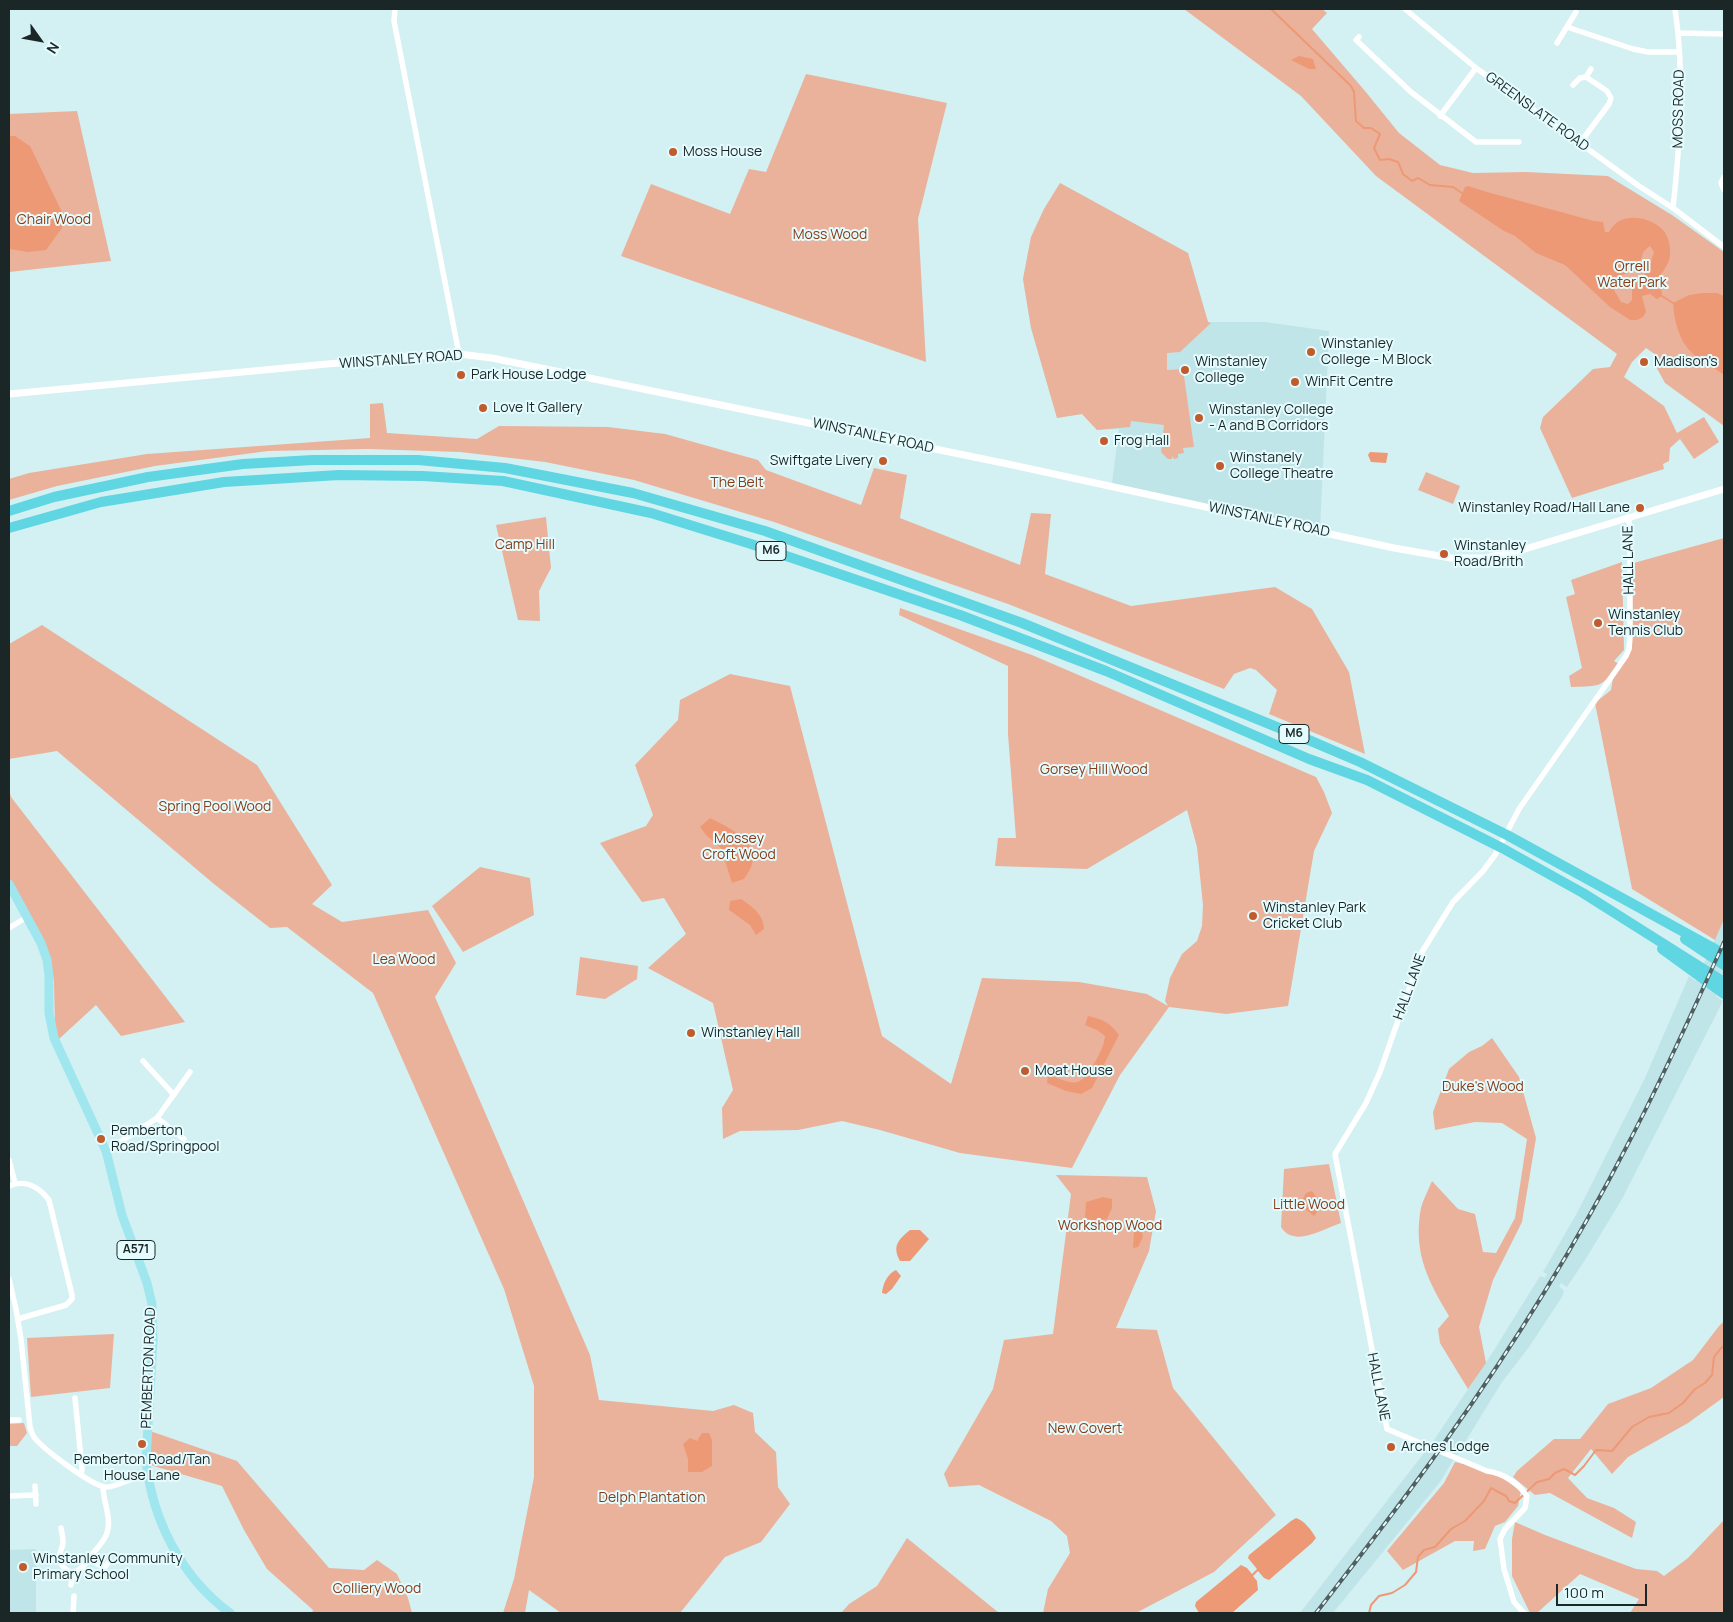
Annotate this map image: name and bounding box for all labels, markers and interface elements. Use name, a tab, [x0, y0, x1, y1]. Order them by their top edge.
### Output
north arrow	[15, 15, 65, 65]
text: N	[42, 39, 64, 58]
street label: GREENSLATE ROAD	[1482, 69, 1592, 155]
street label: MOSS ROAD	[1670, 69, 1688, 149]
place label: Moss House	[683, 144, 762, 160]
marker: Moss House	[667, 146, 679, 158]
park label: Chair Wood	[17, 212, 91, 228]
park label: Moss Wood	[793, 227, 867, 243]
park label: Orrell Water Park	[1597, 259, 1667, 292]
place label: Winstanley College - M Block	[1321, 336, 1431, 368]
marker: Winstanley College - M Block	[1305, 346, 1317, 358]
street label: WINSTANLEY ROAD	[339, 347, 463, 373]
place label: Winstanley College	[1195, 354, 1267, 387]
place label: Madison's	[1654, 354, 1718, 370]
marker: Madison's	[1638, 356, 1650, 368]
marker: Winstanley College	[1179, 364, 1191, 376]
place label: Park House Lodge	[471, 367, 586, 383]
marker: Park House Lodge	[455, 369, 467, 381]
place label: WinFit Centre	[1305, 374, 1393, 390]
marker: WinFit Centre	[1289, 376, 1301, 388]
place label: Love It Gallery	[493, 400, 582, 416]
marker: Love It Gallery	[477, 402, 489, 414]
place label: Winstanley College - A and B Corridors	[1209, 402, 1333, 434]
marker: Winstanley College - A and B Corridors	[1193, 412, 1205, 424]
street label: WINSTANLEY ROAD	[811, 415, 935, 457]
place label: Frog Hall	[1114, 433, 1169, 449]
marker: Frog Hall	[1098, 435, 1110, 447]
place label: Winstanely College Theatre	[1230, 450, 1333, 482]
place label: Swiftgate Livery	[770, 453, 873, 469]
marker: Swiftgate Livery	[877, 455, 889, 467]
marker: Winstanely College Theatre	[1214, 460, 1226, 472]
park label: The Belt	[710, 475, 764, 491]
street label: WINSTANLEY ROAD	[1207, 499, 1331, 541]
place label: Winstanley Road/Hall Lane	[1458, 500, 1630, 516]
marker: Winstanley Road/Hall Lane	[1634, 502, 1646, 514]
street label: HALL LANE	[1620, 525, 1638, 595]
park label: Camp Hill	[495, 537, 555, 553]
place label: Winstanley Road/Brith	[1454, 538, 1526, 570]
road number: M6	[756, 542, 786, 560]
marker: Winstanley Road/Brith	[1438, 548, 1450, 560]
place label: Winstanley Tennis Club	[1608, 607, 1683, 640]
marker: Winstanley Tennis Club	[1592, 617, 1604, 629]
road number: M6	[1279, 724, 1309, 744]
park label: Gorsey Hill Wood	[1040, 762, 1148, 778]
park label: Spring Pool Wood	[159, 799, 271, 815]
park label: Mossey Croft Wood	[702, 831, 776, 864]
place label: Winstanley Park Cricket Club	[1263, 900, 1366, 932]
marker: Winstanley Park Cricket Club	[1247, 910, 1259, 922]
park label: Lea Wood	[373, 952, 435, 968]
street label: HALL LANE	[1390, 952, 1430, 1022]
place label: Winstanley Hall	[701, 1025, 800, 1041]
marker: Winstanley Hall	[685, 1027, 697, 1039]
place label: Moat House	[1035, 1063, 1113, 1079]
marker: Moat House	[1019, 1065, 1031, 1077]
park label: Duke's Wood	[1442, 1079, 1524, 1095]
place label: Pemberton Road/Springpool	[111, 1123, 220, 1156]
marker: Pemberton Road/Springpool	[95, 1133, 107, 1145]
park label: Little Wood	[1273, 1197, 1345, 1213]
park label: Workshop Wood	[1058, 1218, 1162, 1234]
road number: A571	[117, 1240, 155, 1260]
street label: PEMBERTON ROAD	[138, 1307, 160, 1429]
street label: HALL LANE	[1363, 1351, 1393, 1423]
park label: New Covert	[1048, 1421, 1122, 1437]
marker: Pemberton Road/Tan House Lane	[136, 1438, 148, 1450]
place label: Arches Lodge	[1401, 1439, 1489, 1455]
marker: Arches Lodge	[1385, 1441, 1397, 1453]
place label: Pemberton Road/Tan House Lane	[74, 1452, 210, 1484]
park label: Delph Plantation	[599, 1490, 705, 1506]
place label: Winstanley Community Primary School	[33, 1551, 183, 1584]
marker: Winstanley Community Primary School	[17, 1561, 29, 1573]
scale bar	[1558, 1574, 1649, 1606]
park label: Colliery Wood	[333, 1581, 421, 1597]
text: 100 m	[1564, 1582, 1604, 1603]

